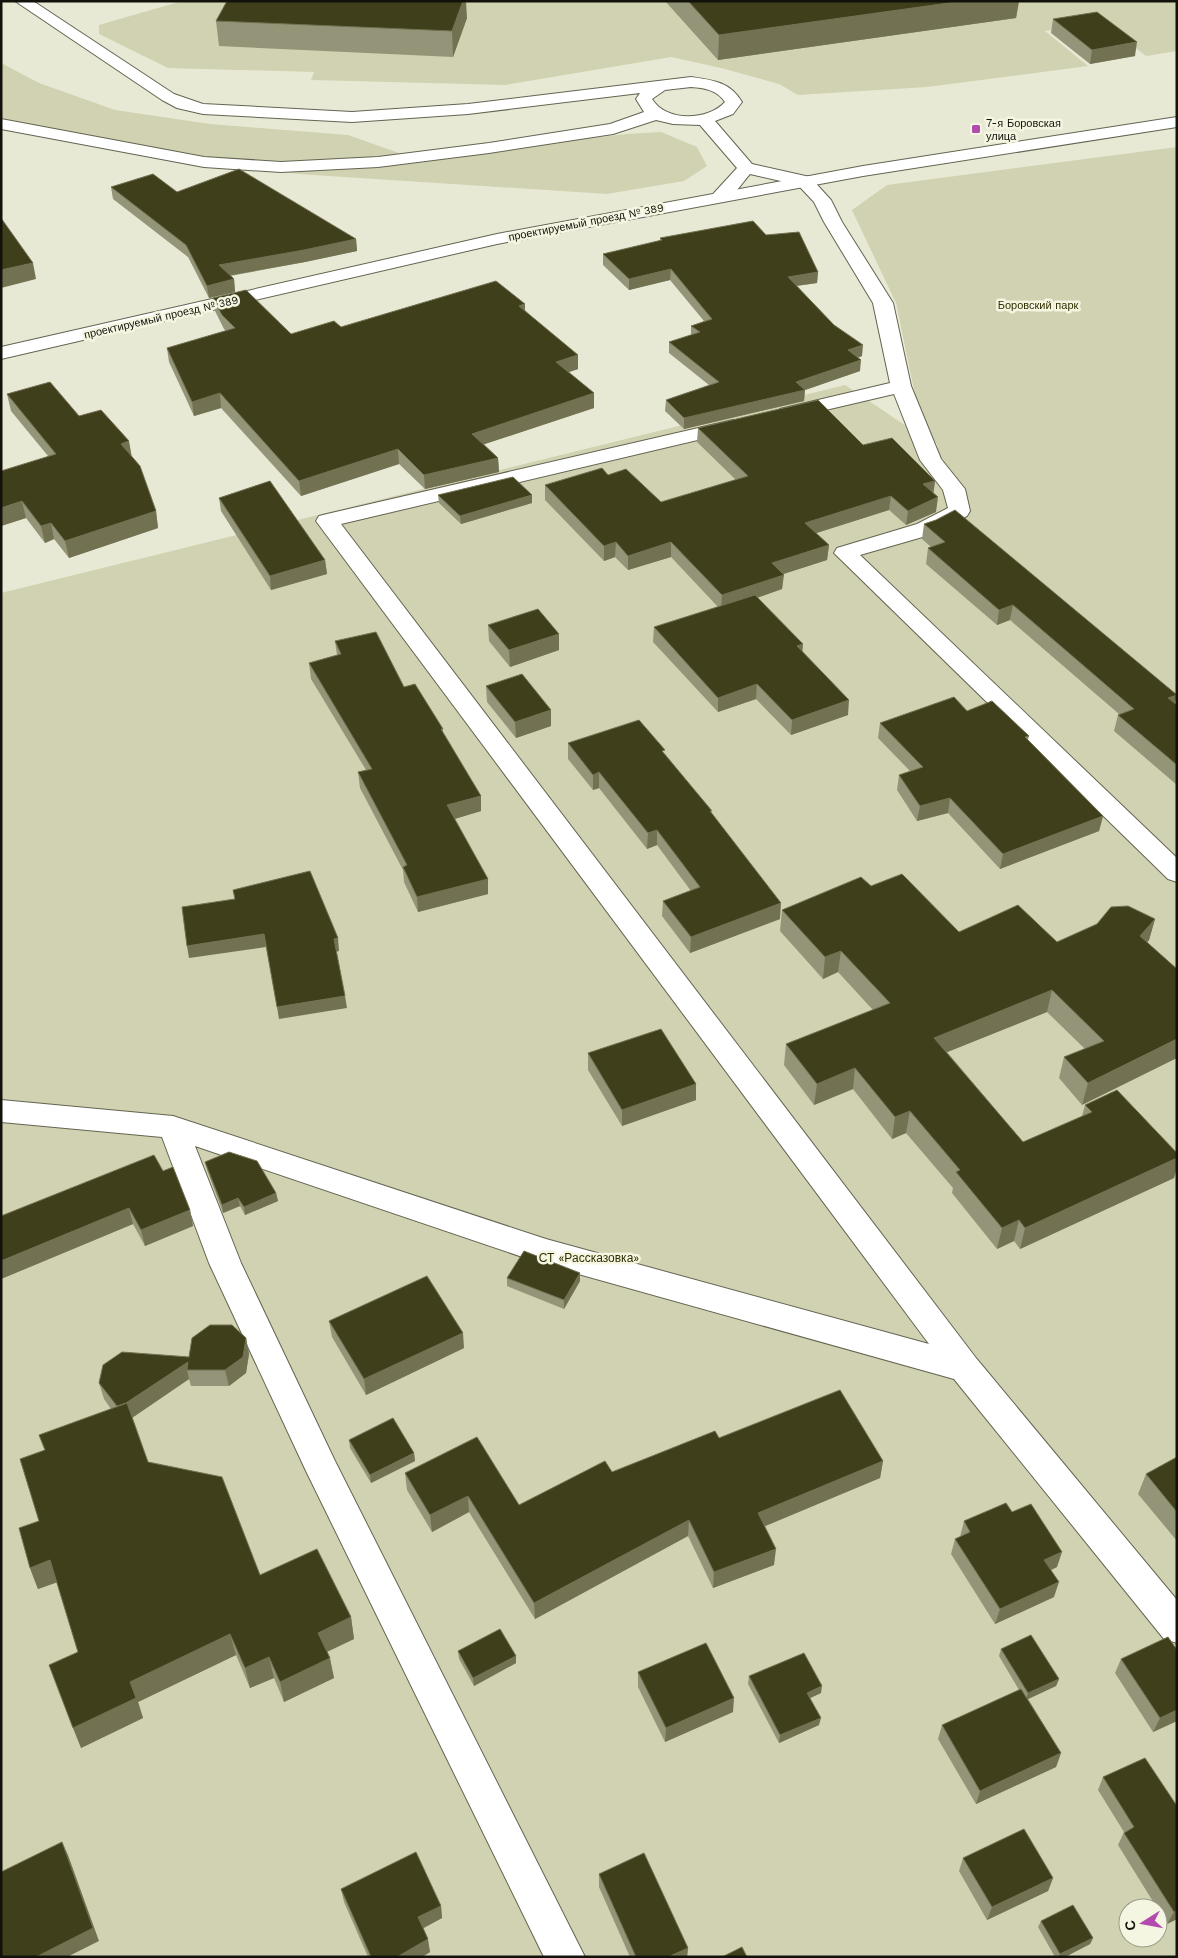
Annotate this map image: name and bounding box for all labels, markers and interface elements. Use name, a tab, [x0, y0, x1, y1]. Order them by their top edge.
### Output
place label: 7-я Боровская улица	[986, 117, 1061, 143]
marker: 7-я Боровская улица	[970, 123, 982, 135]
street label: проектируемый проезд № 389	[507, 201, 665, 244]
street label: проектируемый проезд № 389	[83, 293, 240, 342]
park label: Боровский парк	[998, 299, 1079, 312]
park label: СТ «Рассказовка»	[539, 1251, 639, 1265]
north arrow	[1118, 1898, 1168, 1948]
text: С	[1121, 1919, 1139, 1932]

